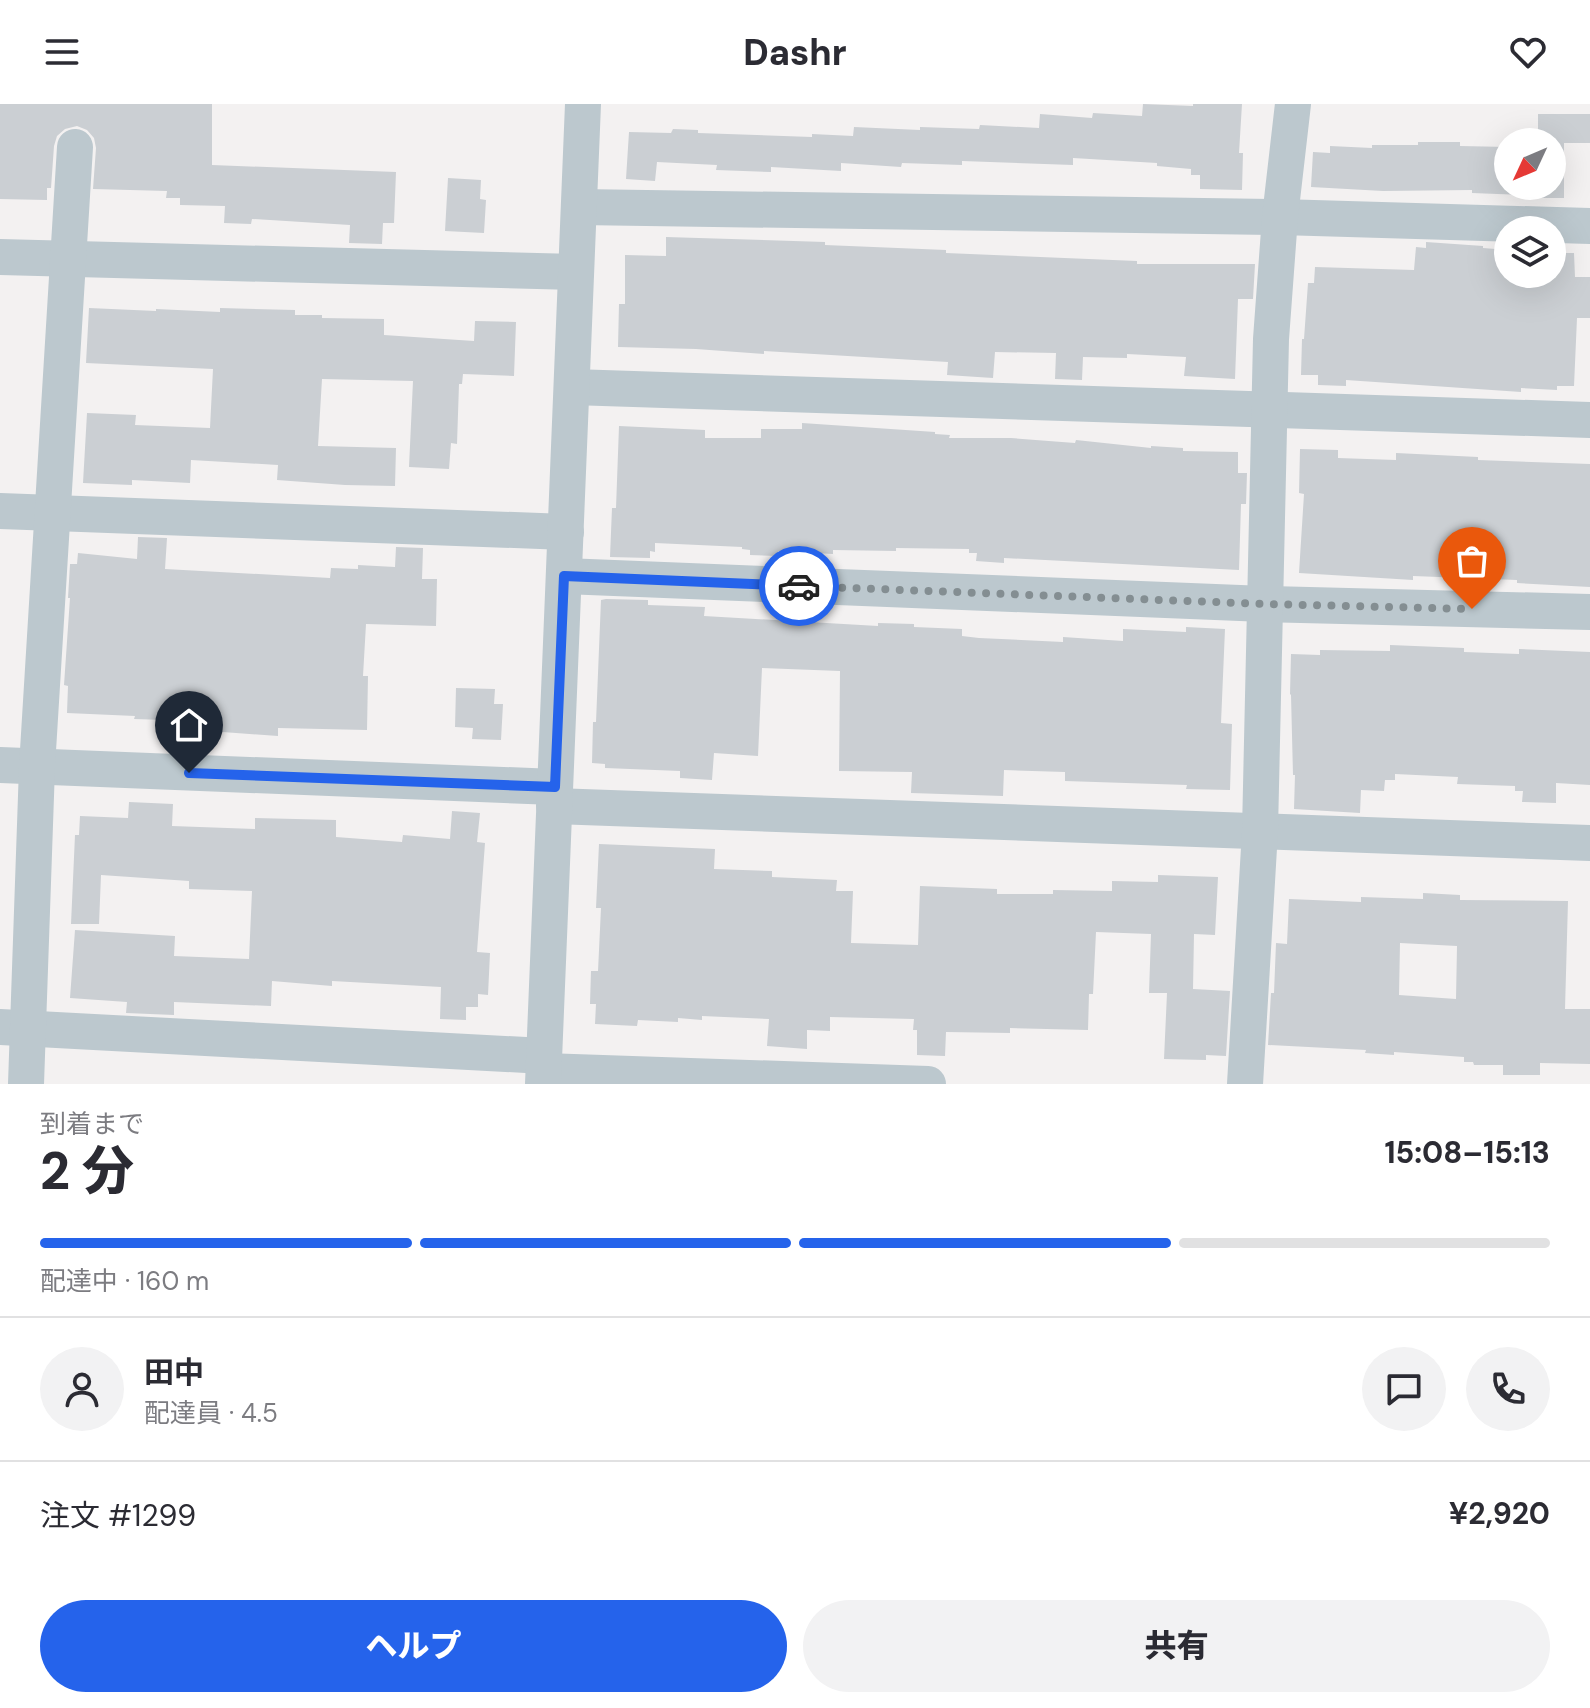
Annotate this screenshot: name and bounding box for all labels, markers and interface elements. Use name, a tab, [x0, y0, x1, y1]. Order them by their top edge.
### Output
text: Dashr	[743, 29, 847, 76]
icon: menu	[40, 30, 84, 74]
icon: heart	[1506, 30, 1550, 74]
north arrow	[1494, 128, 1566, 200]
map controls	[1494, 128, 1566, 288]
button: layers	[1494, 216, 1566, 288]
pin	[1438, 527, 1506, 609]
icon: bag	[1450, 539, 1494, 583]
courier	[759, 546, 839, 626]
icon: car	[777, 564, 821, 608]
pin	[155, 691, 223, 773]
icon: home	[167, 703, 211, 747]
text: 到着まで	[40, 1107, 144, 1141]
text: 15:08–15:13	[1384, 1133, 1550, 1172]
text: 2 分	[40, 1137, 134, 1205]
text: 配達中 · 160 m	[40, 1264, 209, 1298]
button: person	[40, 1347, 124, 1431]
button: chat	[1362, 1347, 1446, 1431]
button: phone	[1466, 1347, 1550, 1431]
text: 田中	[144, 1353, 204, 1392]
text: 配達員 · 4.5	[144, 1396, 278, 1430]
text: ¥2,920	[1449, 1494, 1550, 1533]
text: 注文 #1299	[40, 1496, 196, 1535]
button: ヘルプ	[40, 1600, 787, 1692]
button: 共有	[803, 1600, 1550, 1692]

